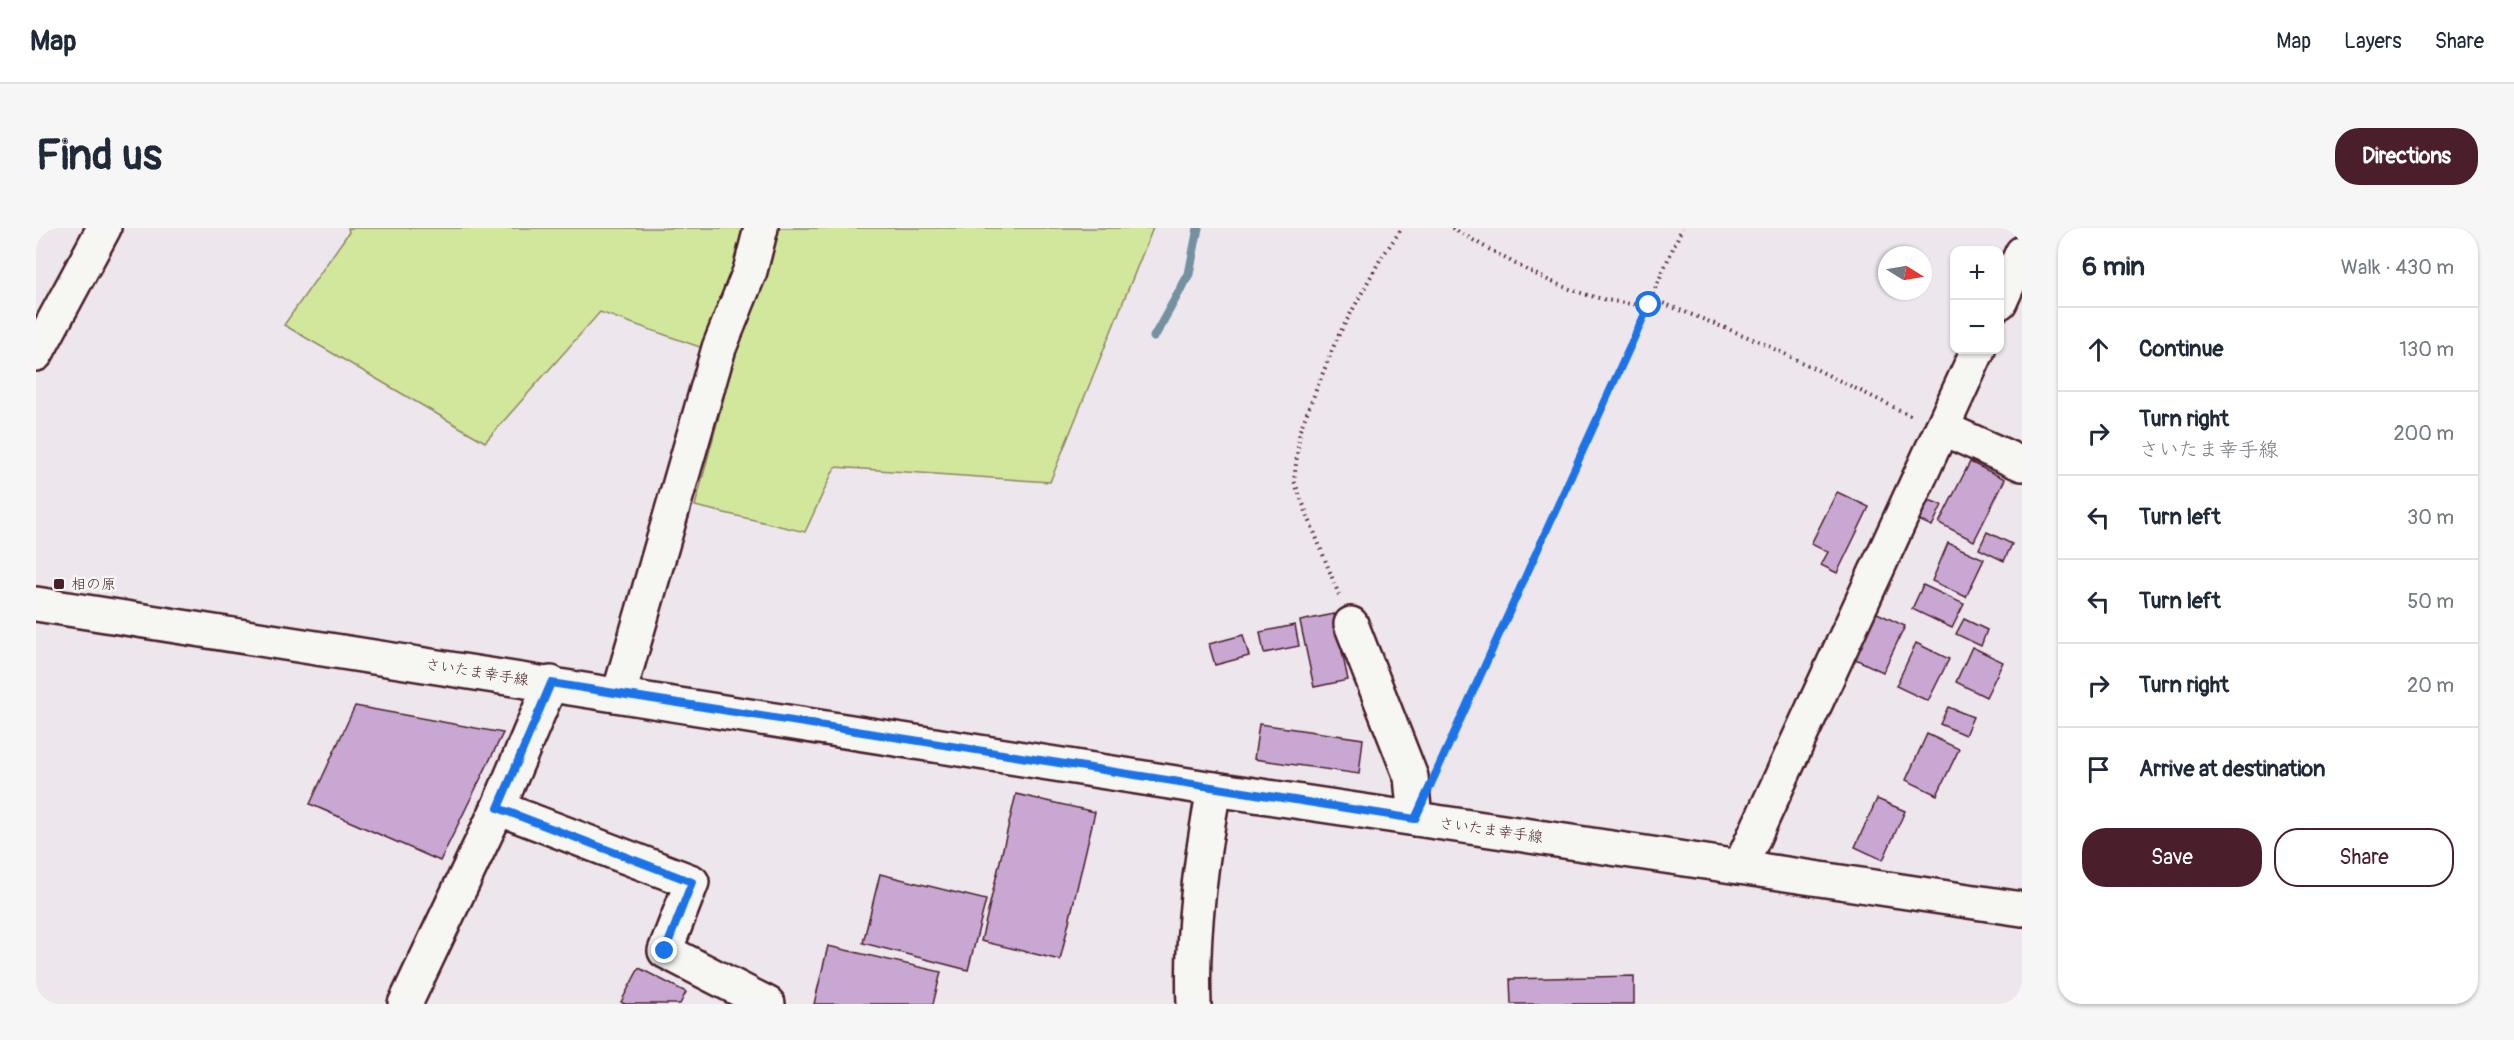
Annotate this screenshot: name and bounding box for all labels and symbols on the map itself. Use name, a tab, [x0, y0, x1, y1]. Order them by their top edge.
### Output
north arrow	[1878, 246, 1932, 300]
route start	[1635, 291, 1661, 317]
place label: 相の原	[71, 575, 116, 594]
marker: 相の原	[52, 577, 66, 591]
street label: さいたま幸手線	[424, 655, 530, 690]
street label: さいたま幸手線	[1438, 814, 1544, 847]
route end	[651, 937, 677, 963]

